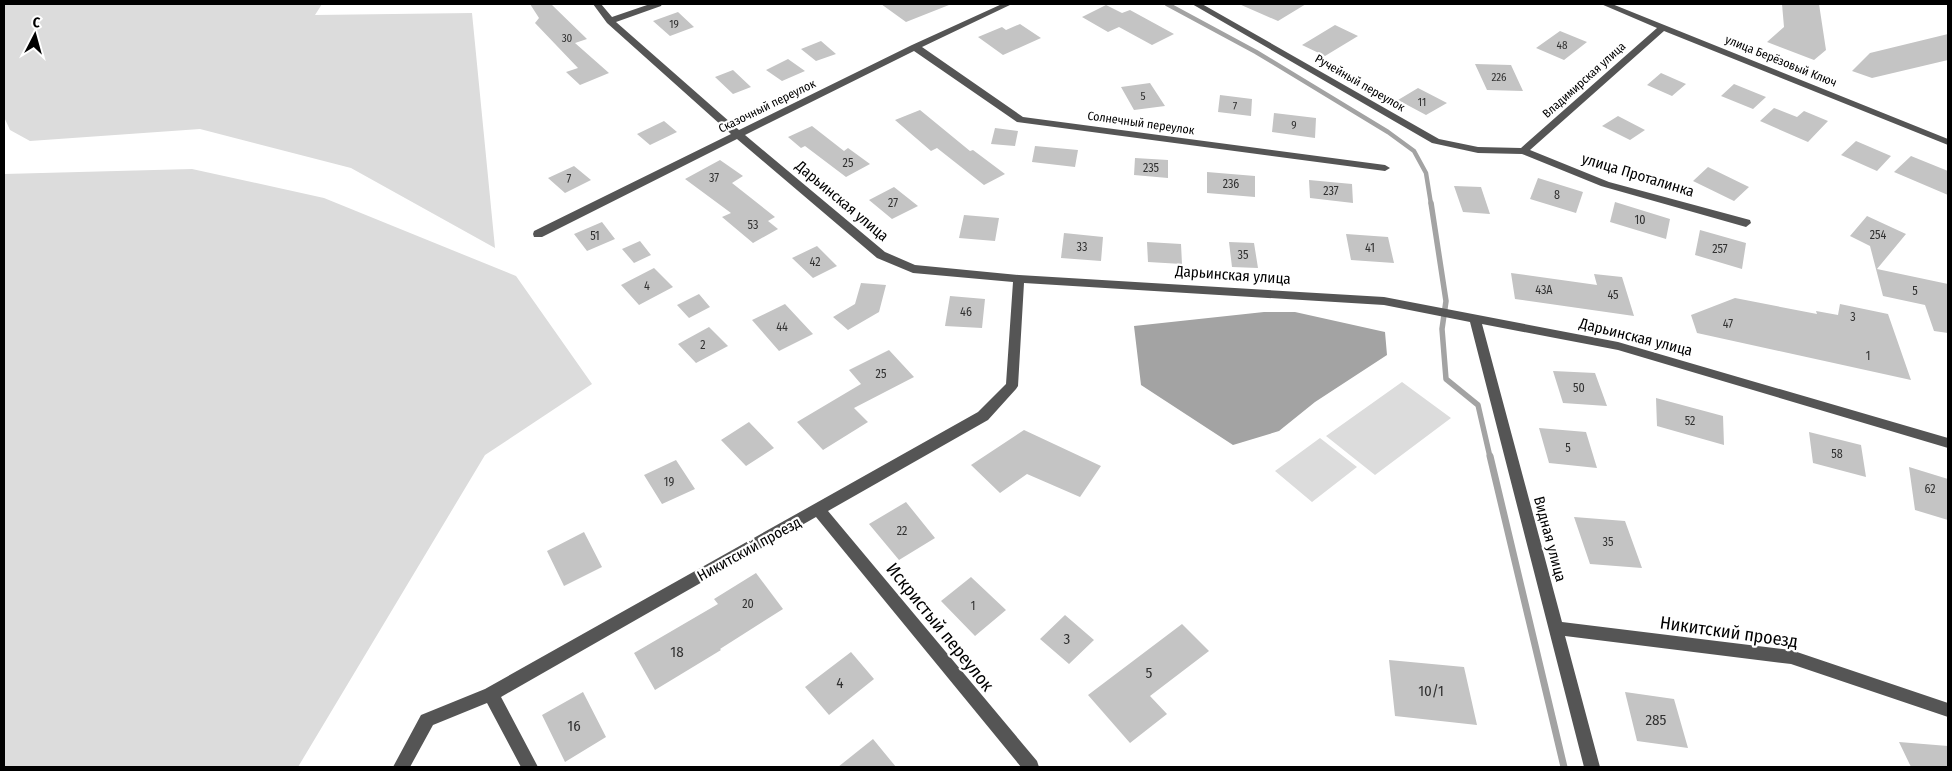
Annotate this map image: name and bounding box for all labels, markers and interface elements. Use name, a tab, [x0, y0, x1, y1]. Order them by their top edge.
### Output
north arrow	[10, 10, 60, 60]
text: С	[32, 14, 41, 31]
house number: 19	[669, 18, 679, 31]
house number: 30	[562, 32, 573, 45]
street label: улица Берёзовый Ключ	[1723, 32, 1839, 90]
street label: Владимирская улица	[1540, 39, 1628, 121]
house number: 48	[1557, 39, 1568, 52]
street label: Ручейный переулок	[1313, 52, 1408, 115]
house number: 226	[1491, 71, 1507, 84]
street label: Сказочный переулок	[716, 76, 818, 136]
house number: 5	[1140, 90, 1146, 103]
house number: 11	[1418, 96, 1426, 109]
house number: 7	[1233, 100, 1238, 113]
street label: Солнечный переулок	[1087, 109, 1196, 137]
house number: 9	[1291, 119, 1297, 132]
street label: улица Проталинка	[1580, 149, 1696, 201]
street label: Дарьинская улица	[791, 156, 892, 245]
house number: 25	[843, 156, 854, 170]
house number: 235	[1143, 161, 1160, 175]
house number: 37	[709, 171, 719, 185]
house number: 7	[567, 172, 572, 186]
house number: 236	[1223, 177, 1239, 191]
house number: 237	[1323, 184, 1339, 198]
house number: 8	[1554, 188, 1560, 202]
house number: 27	[888, 196, 898, 210]
house number: 10	[1635, 213, 1645, 227]
house number: 53	[748, 218, 758, 232]
house number: 254	[1870, 228, 1886, 242]
house number: 51	[590, 229, 600, 243]
house number: 33	[1077, 240, 1087, 254]
house number: 41	[1365, 241, 1375, 255]
house number: 257	[1712, 242, 1728, 256]
house number: 35	[1238, 248, 1249, 262]
house number: 42	[810, 255, 820, 269]
street label: Дарьинская улица	[1174, 262, 1291, 288]
house number: 4	[644, 279, 650, 293]
house number: 43А	[1535, 283, 1553, 297]
house number: 5	[1912, 284, 1918, 298]
house number: 45	[1607, 288, 1619, 302]
house number: 46	[960, 305, 972, 319]
house number: 3	[1850, 310, 1856, 324]
street label: Дарьинская улица	[1577, 314, 1694, 360]
house number: 47	[1723, 317, 1733, 331]
house number: 44	[776, 320, 788, 334]
house number: 2	[700, 338, 706, 352]
house number: 1	[1866, 349, 1870, 363]
house number: 25	[876, 367, 887, 381]
house number: 50	[1573, 381, 1585, 395]
house number: 52	[1685, 414, 1695, 428]
house number: 5	[1565, 441, 1571, 455]
house number: 58	[1831, 447, 1843, 461]
house number: 19	[664, 475, 674, 489]
house number: 62	[1924, 482, 1936, 496]
street label: Видная улица	[1530, 494, 1570, 584]
street label: Никитский проезд	[694, 513, 804, 585]
house number: 22	[897, 524, 907, 538]
house number: 35	[1603, 535, 1614, 549]
street label: Искристый переулок	[881, 558, 999, 696]
house number: 20	[742, 597, 754, 611]
house number: 1	[971, 599, 975, 613]
street label: Никитский проезд	[1659, 611, 1799, 653]
house number: 3	[1064, 630, 1071, 648]
house number: 18	[670, 643, 684, 661]
house number: 5	[1146, 664, 1153, 682]
house number: 4	[836, 674, 844, 692]
house number: 10/1	[1418, 682, 1444, 700]
house number: 285	[1645, 711, 1667, 729]
house number: 16	[567, 717, 581, 735]

